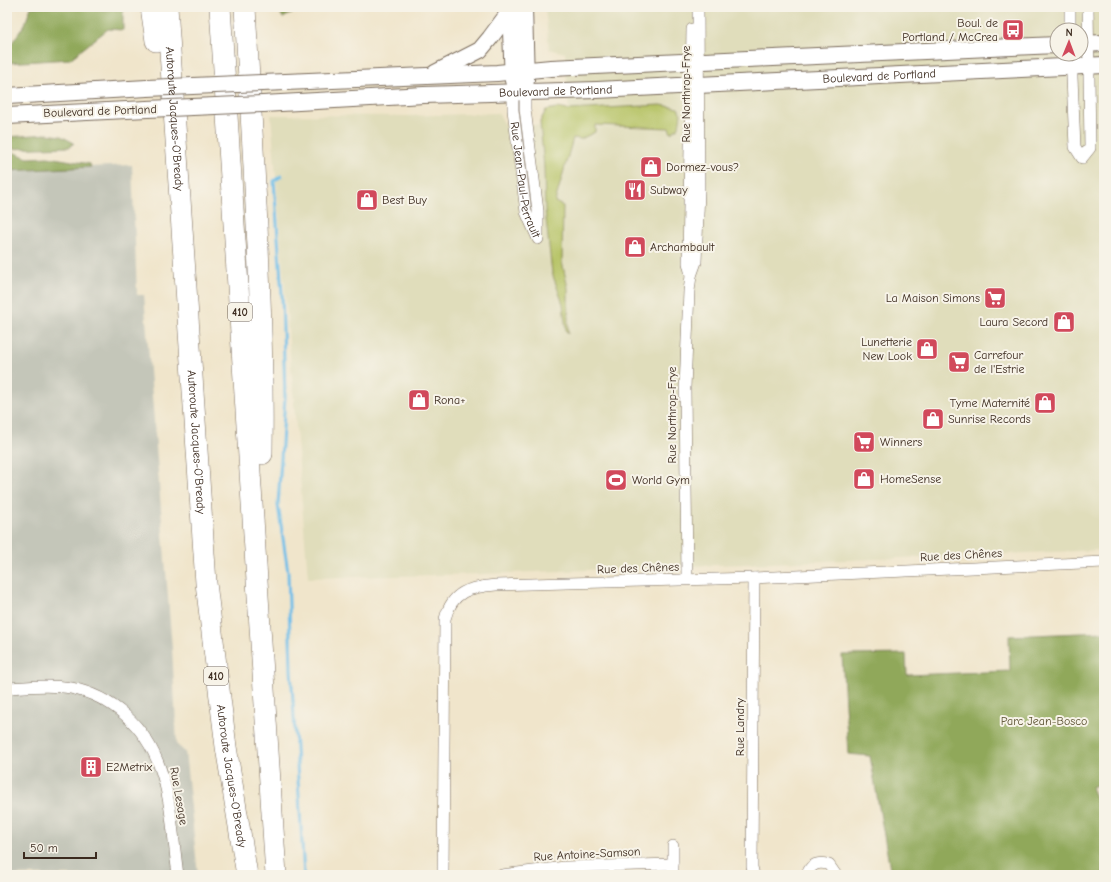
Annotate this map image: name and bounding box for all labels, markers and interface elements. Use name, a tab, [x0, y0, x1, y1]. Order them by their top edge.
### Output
place label: Boul. de Portland / McCrea	[902, 16, 998, 44]
bus stop icon: Boul. de Portland / McCrea	[1000, 17, 1026, 43]
north arrow	[1049, 22, 1089, 62]
text: N	[1065, 26, 1073, 39]
street label: Rue Northrop-Frye	[679, 45, 693, 143]
street label: Autoroute Jacques-O'Bready	[163, 46, 186, 192]
street label: Boulevard de Portland	[822, 66, 936, 86]
street label: Boulevard de Portland	[499, 82, 613, 100]
street label: Boulevard de Portland	[43, 102, 157, 120]
street label: Rue Jean-Paul-Perrault	[508, 121, 544, 240]
shop icon: Dormez-vous?	[638, 154, 664, 180]
place label: Dormez-vous?	[666, 160, 739, 174]
restaurant icon: Subway	[622, 177, 648, 203]
place label: Subway	[650, 183, 688, 197]
shop icon: Best Buy	[354, 187, 380, 213]
place label: Best Buy	[382, 193, 427, 207]
shop icon: Archambault	[622, 234, 648, 260]
place label: Archambault	[650, 240, 715, 254]
supermarket icon: La Maison Simons	[982, 285, 1008, 311]
place label: La Maison Simons	[886, 291, 980, 305]
road number: 410	[228, 303, 252, 321]
shop icon: Laura Secord	[1051, 309, 1077, 335]
place label: Laura Secord	[980, 315, 1048, 329]
place label: Lunetterie New Look	[861, 335, 912, 363]
shop icon: Lunetterie New Look	[914, 336, 940, 362]
place label: Carrefour de l'Estrie	[974, 348, 1025, 376]
supermarket icon: Carrefour de l'Estrie	[946, 349, 972, 375]
street label: Rue Northrop-Frye	[665, 366, 679, 464]
street label: Autoroute Jacques-O'Bready	[185, 369, 208, 515]
shop icon: Rona+	[406, 387, 432, 413]
shop icon: Tyme Maternité	[1032, 390, 1058, 416]
place label: Rona+	[434, 393, 466, 407]
place label: Tyme Maternité	[950, 396, 1030, 410]
shop icon: Sunrise Records	[920, 406, 946, 432]
place label: Sunrise Records	[948, 412, 1031, 426]
supermarket icon: Winners	[851, 429, 877, 455]
place label: Winners	[880, 435, 922, 449]
shop icon: HomeSense	[851, 466, 877, 492]
sports icon: World Gym	[603, 467, 629, 493]
place label: HomeSense	[880, 472, 941, 486]
place label: World Gym	[632, 473, 690, 487]
street label: Rue des Chênes	[920, 546, 1002, 564]
street label: Rue des Chênes	[597, 560, 679, 576]
road number: 410	[204, 667, 228, 685]
street label: Rue Landry	[733, 697, 747, 756]
street label: Autoroute Jacques-O'Bready	[214, 704, 249, 849]
park label: Parc Jean-Bosco	[1001, 714, 1087, 728]
building icon: E2Metrix	[78, 754, 104, 780]
place label: E2Metrix	[106, 760, 153, 774]
street label: Rue Lesage	[167, 766, 191, 826]
scale bar	[24, 834, 96, 860]
text: 50 m	[30, 841, 58, 855]
street label: Rue Antoine-Samson	[533, 844, 641, 864]

